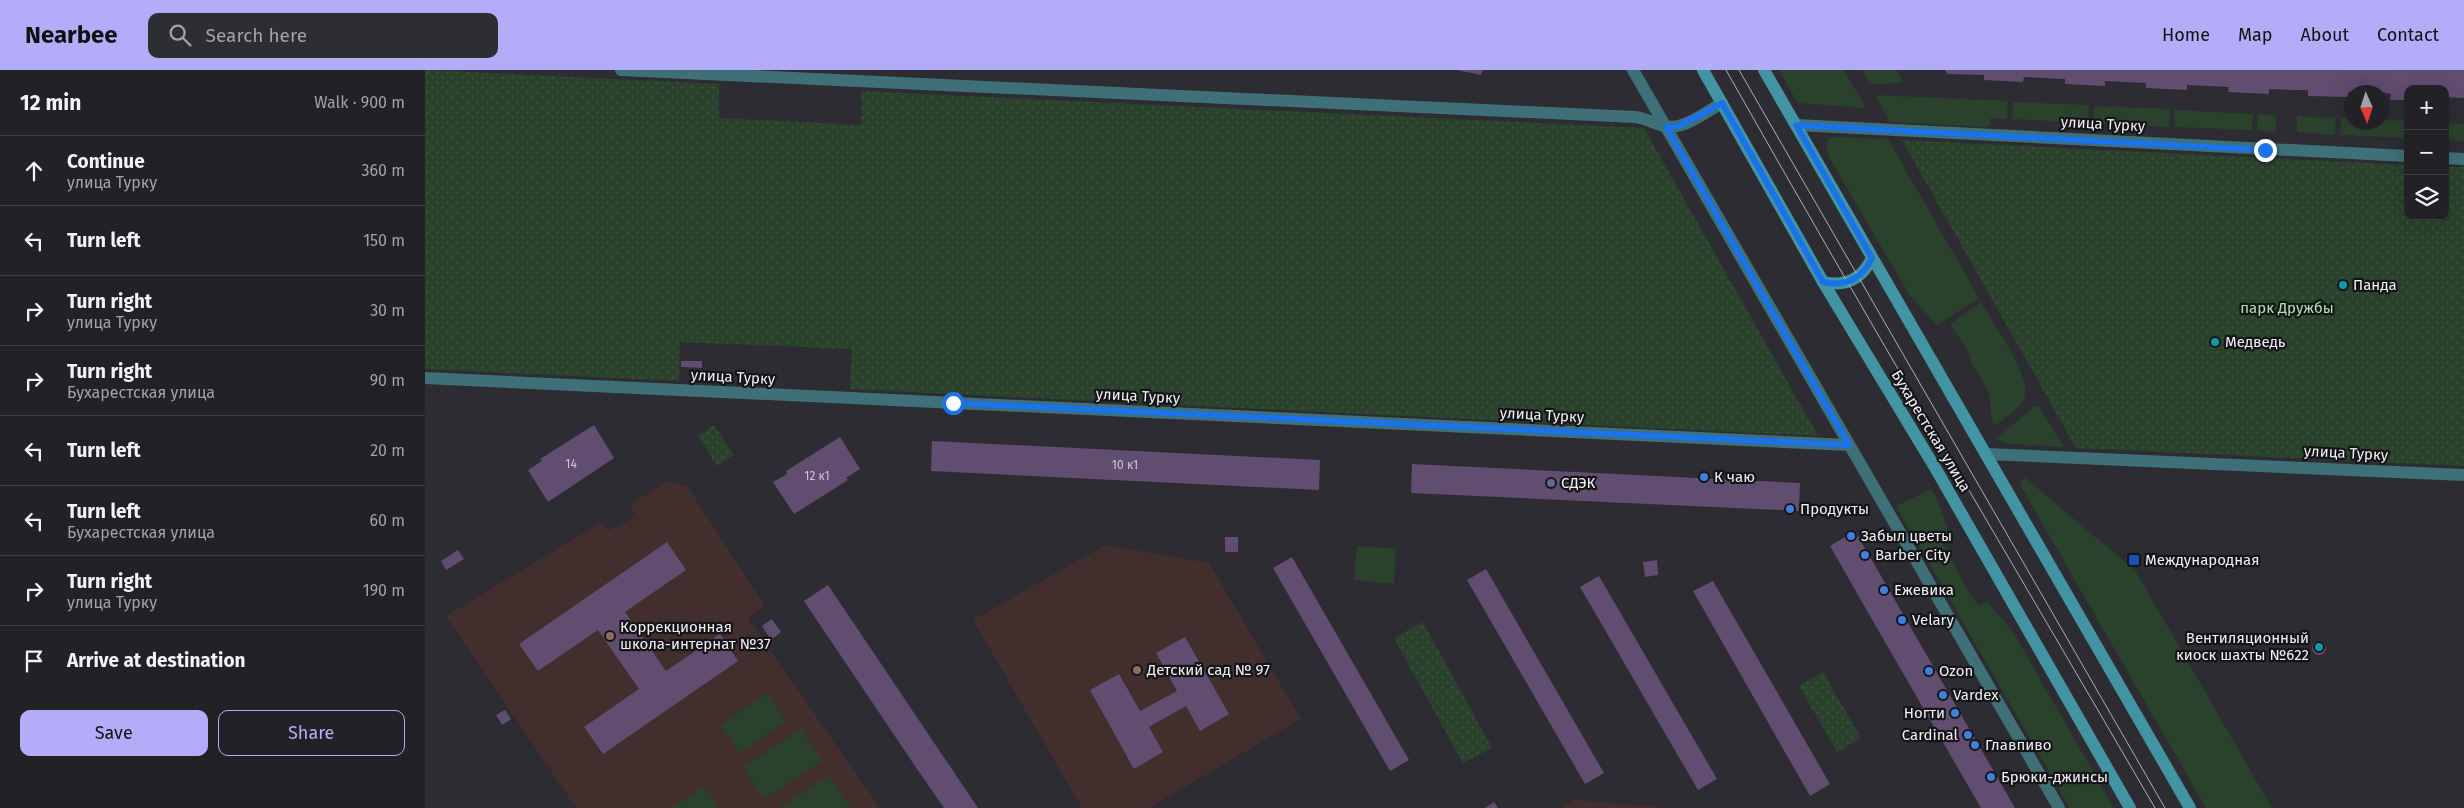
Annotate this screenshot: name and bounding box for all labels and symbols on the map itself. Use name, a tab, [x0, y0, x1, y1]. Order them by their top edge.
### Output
north arrow	[2344, 85, 2389, 130]
street label: улица Турку	[2060, 113, 2146, 135]
route end	[2254, 139, 2277, 162]
place label: Панда	[2353, 276, 2397, 294]
marker: Панда	[2337, 279, 2349, 291]
park label: парк Дружбы	[2240, 299, 2334, 317]
place label: Медведь	[2225, 333, 2286, 351]
marker: Медведь	[2209, 336, 2221, 348]
street label: улица Турку	[690, 366, 776, 388]
street label: Бухарестская улица	[1888, 367, 1974, 495]
street label: улица Турку	[1095, 385, 1181, 407]
route start	[942, 392, 965, 415]
street label: улица Турку	[1499, 404, 1585, 426]
street label: улица Турку	[2303, 442, 2389, 464]
house number: 14	[565, 457, 577, 471]
house number: 10 к1	[1112, 458, 1138, 472]
place label: К чаю	[1714, 468, 1755, 486]
house number: 12 к1	[804, 469, 830, 483]
marker: К чаю	[1698, 471, 1710, 483]
place label: СДЭК	[1561, 474, 1596, 492]
marker: СДЭК	[1545, 477, 1557, 489]
place label: Продукты	[1800, 500, 1869, 518]
marker: Продукты	[1784, 503, 1796, 515]
place label: Забыл цветы	[1861, 527, 1952, 545]
marker: Забыл цветы	[1845, 530, 1857, 542]
place label: Barber City	[1875, 546, 1951, 564]
marker: Barber City	[1859, 549, 1871, 561]
place label: Международная	[2145, 551, 2260, 569]
marker: Международная	[2127, 553, 2141, 567]
place label: Ежевика	[1894, 581, 1954, 599]
marker: Ежевика	[1878, 584, 1890, 596]
place label: Velary	[1912, 611, 1954, 629]
marker: Velary	[1896, 614, 1908, 626]
place label: Коррекционная школа-интернат №37	[620, 618, 771, 653]
place label: Вентиляционный киоск шахты №622	[2176, 629, 2309, 664]
marker: Коррекционная школа-интернат №37	[604, 630, 616, 642]
marker: Вентиляционный киоск шахты №622	[2313, 641, 2325, 653]
place label: Детский сад № 97	[1146, 661, 1270, 679]
place label: Ozon	[1939, 662, 1973, 680]
marker: Детский сад № 97	[1131, 664, 1143, 676]
marker: Ozon	[1923, 665, 1935, 677]
place label: Vardex	[1953, 686, 1999, 704]
marker: Vardex	[1937, 689, 1949, 701]
place label: Ногти	[1904, 704, 1945, 722]
marker: Ногти	[1949, 707, 1961, 719]
place label: Cardinal	[1902, 726, 1959, 744]
marker: Cardinal	[1962, 729, 1974, 741]
place label: Главпиво	[1985, 736, 2051, 754]
marker: Главпиво	[1969, 739, 1981, 751]
place label: Брюки-джинсы	[2001, 768, 2108, 786]
marker: Брюки-джинсы	[1985, 771, 1997, 783]

